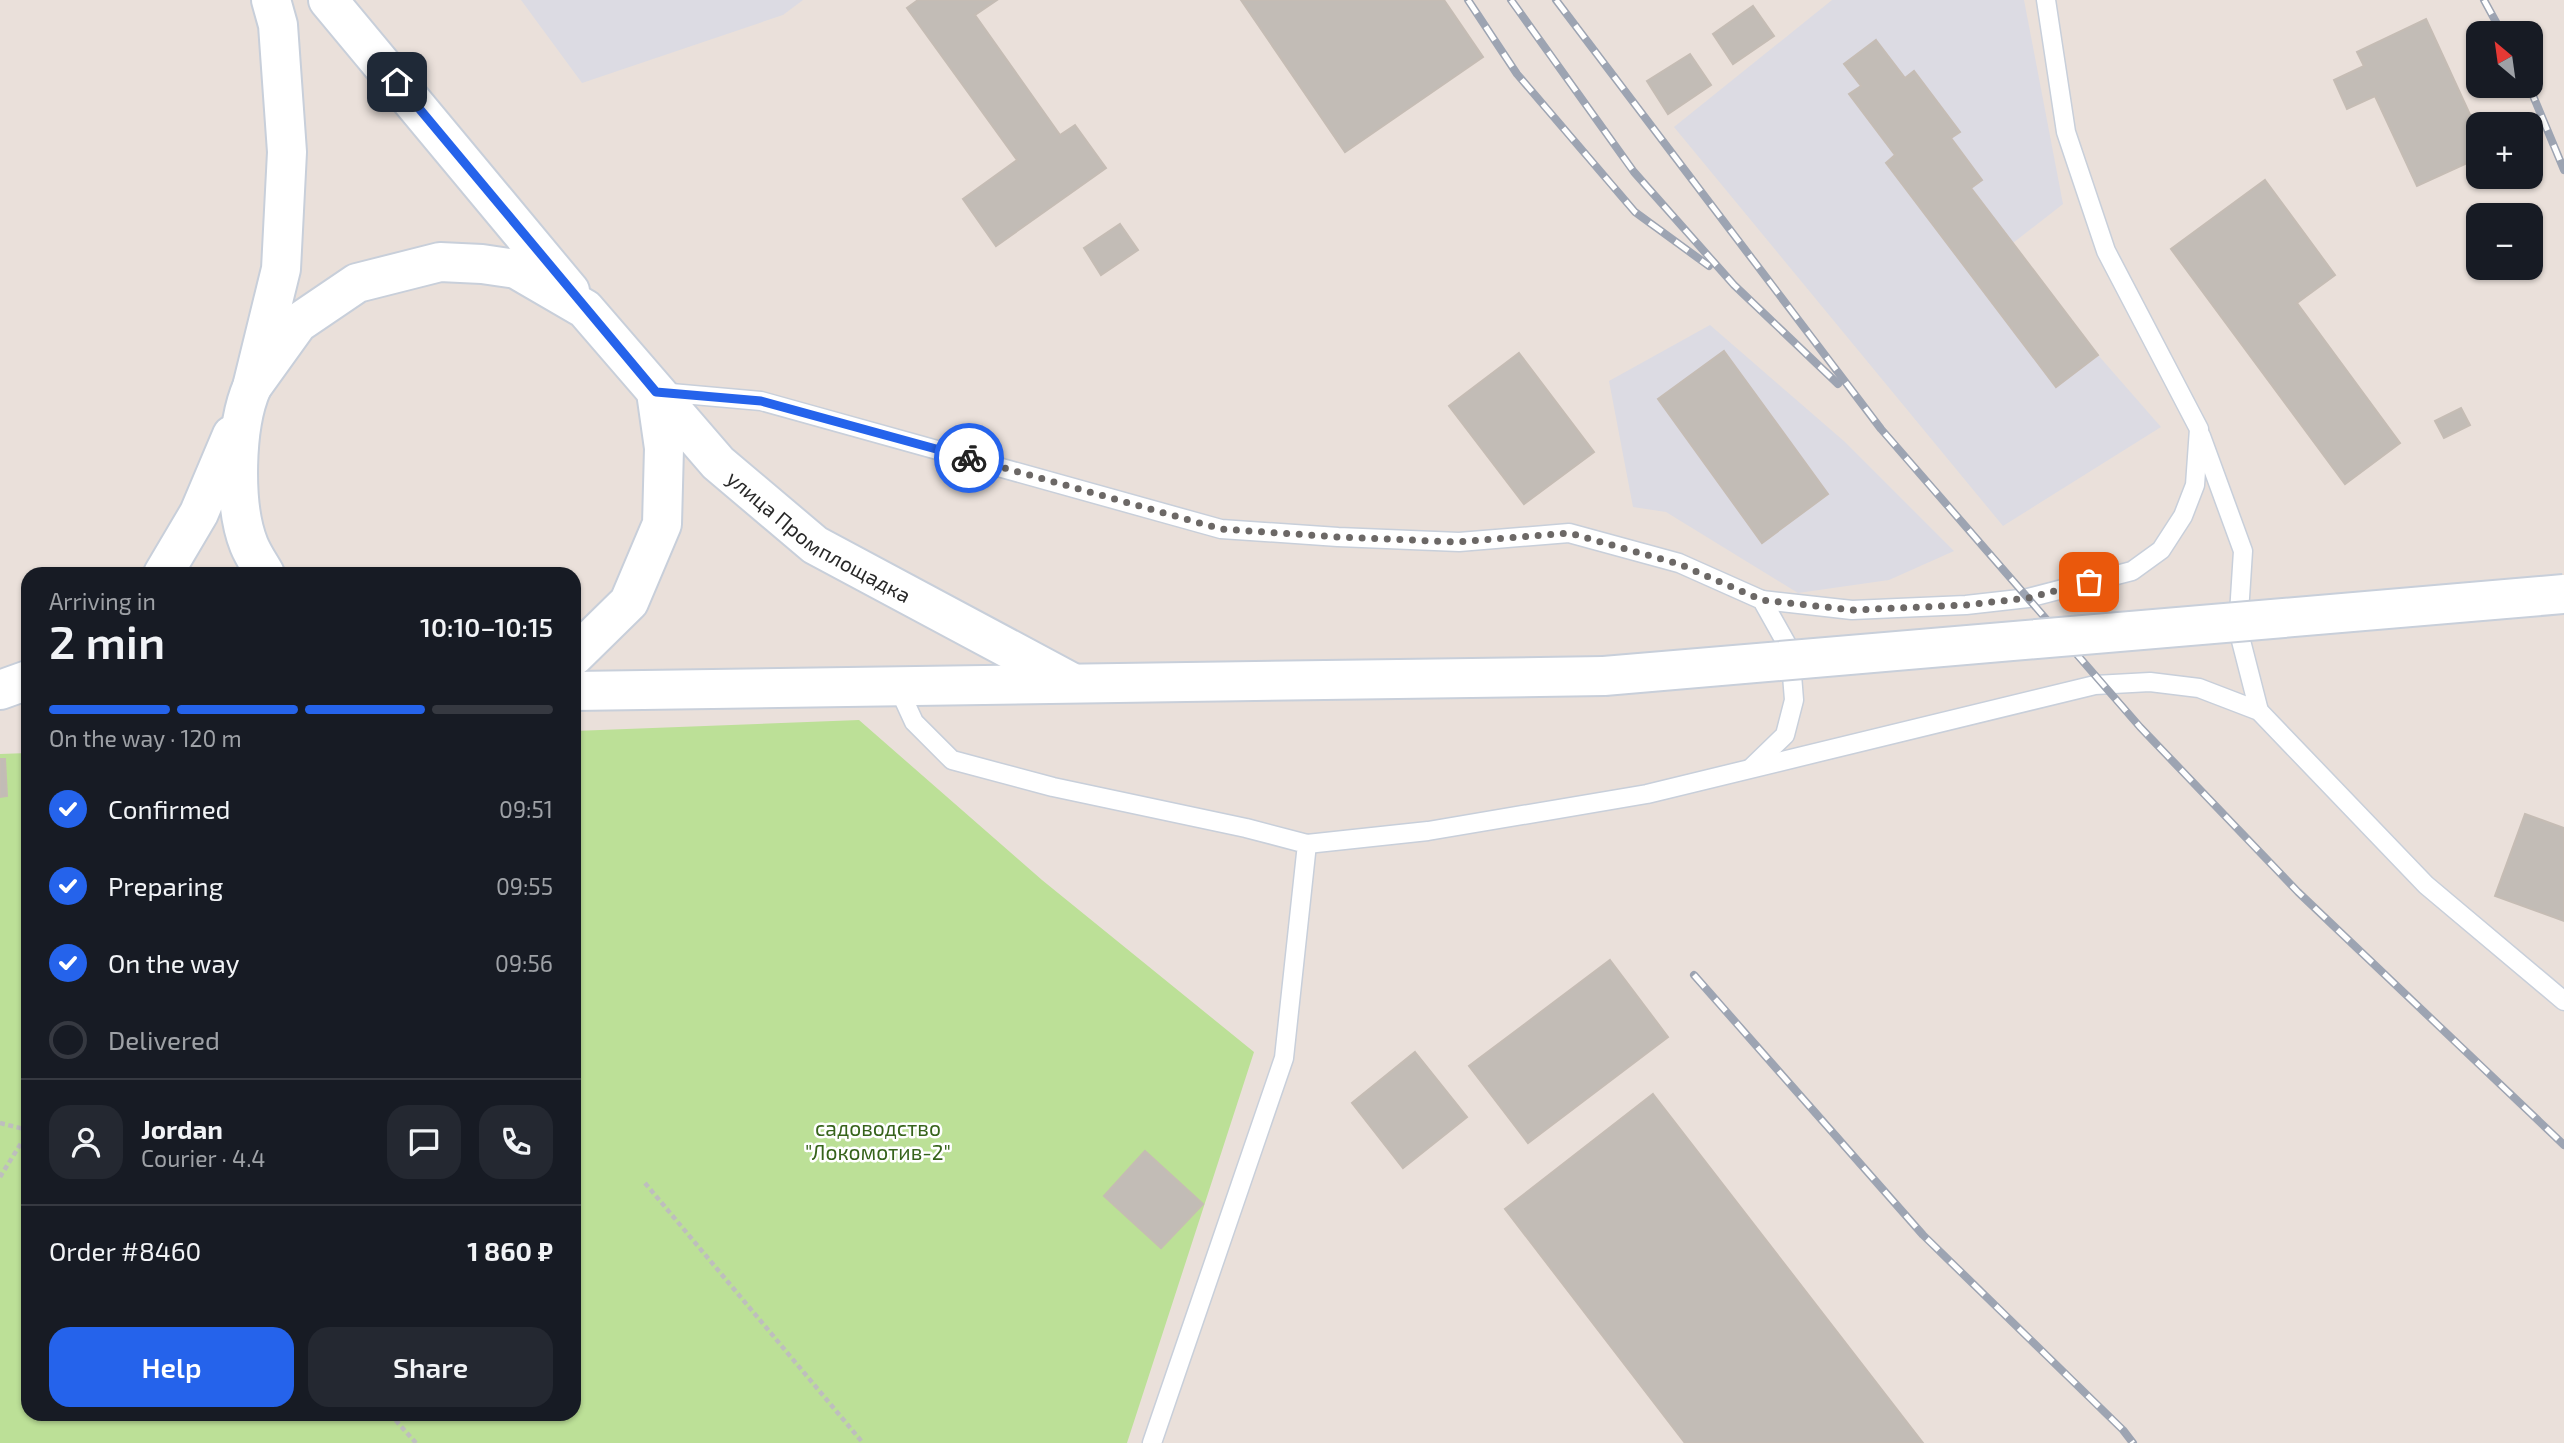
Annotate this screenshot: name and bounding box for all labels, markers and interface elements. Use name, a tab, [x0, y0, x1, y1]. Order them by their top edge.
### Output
north arrow	[2466, 21, 2543, 98]
map controls	[2466, 21, 2543, 280]
pin	[367, 52, 427, 112]
icon: home	[378, 63, 416, 101]
button: +	[2466, 112, 2543, 189]
button: −	[2466, 203, 2543, 280]
courier	[934, 423, 1004, 493]
icon: bike	[950, 439, 988, 477]
street label: улица Промплощадка	[722, 464, 916, 607]
pin	[2059, 552, 2119, 612]
icon: bag	[2070, 563, 2108, 601]
text: Arriving in	[49, 587, 156, 615]
text: 10:10–10:15	[420, 611, 553, 642]
text: 2 min	[49, 613, 165, 668]
text: On the way · 120 m	[49, 724, 242, 752]
icon: check	[49, 790, 87, 828]
text: Confirmed	[108, 793, 231, 824]
text: 09:51	[499, 795, 553, 823]
icon: check	[49, 867, 87, 905]
text: Preparing	[108, 870, 223, 901]
text: 09:55	[496, 872, 553, 900]
icon: check	[49, 944, 87, 982]
text: On the way	[108, 947, 239, 978]
text: 09:56	[495, 949, 553, 977]
text: Delivered	[108, 1024, 220, 1055]
button: person	[49, 1105, 123, 1179]
button: chat	[387, 1105, 461, 1179]
button: phone	[479, 1105, 553, 1179]
text: Jordan	[141, 1113, 223, 1144]
park label: садоводство "Локомотив-2"	[805, 1115, 951, 1164]
text: Courier · 4.4	[141, 1144, 265, 1172]
text: Order #8460	[49, 1235, 201, 1266]
text: 1 860 ₽	[467, 1235, 553, 1266]
button: Help	[49, 1327, 294, 1407]
button: Share	[308, 1327, 553, 1407]

